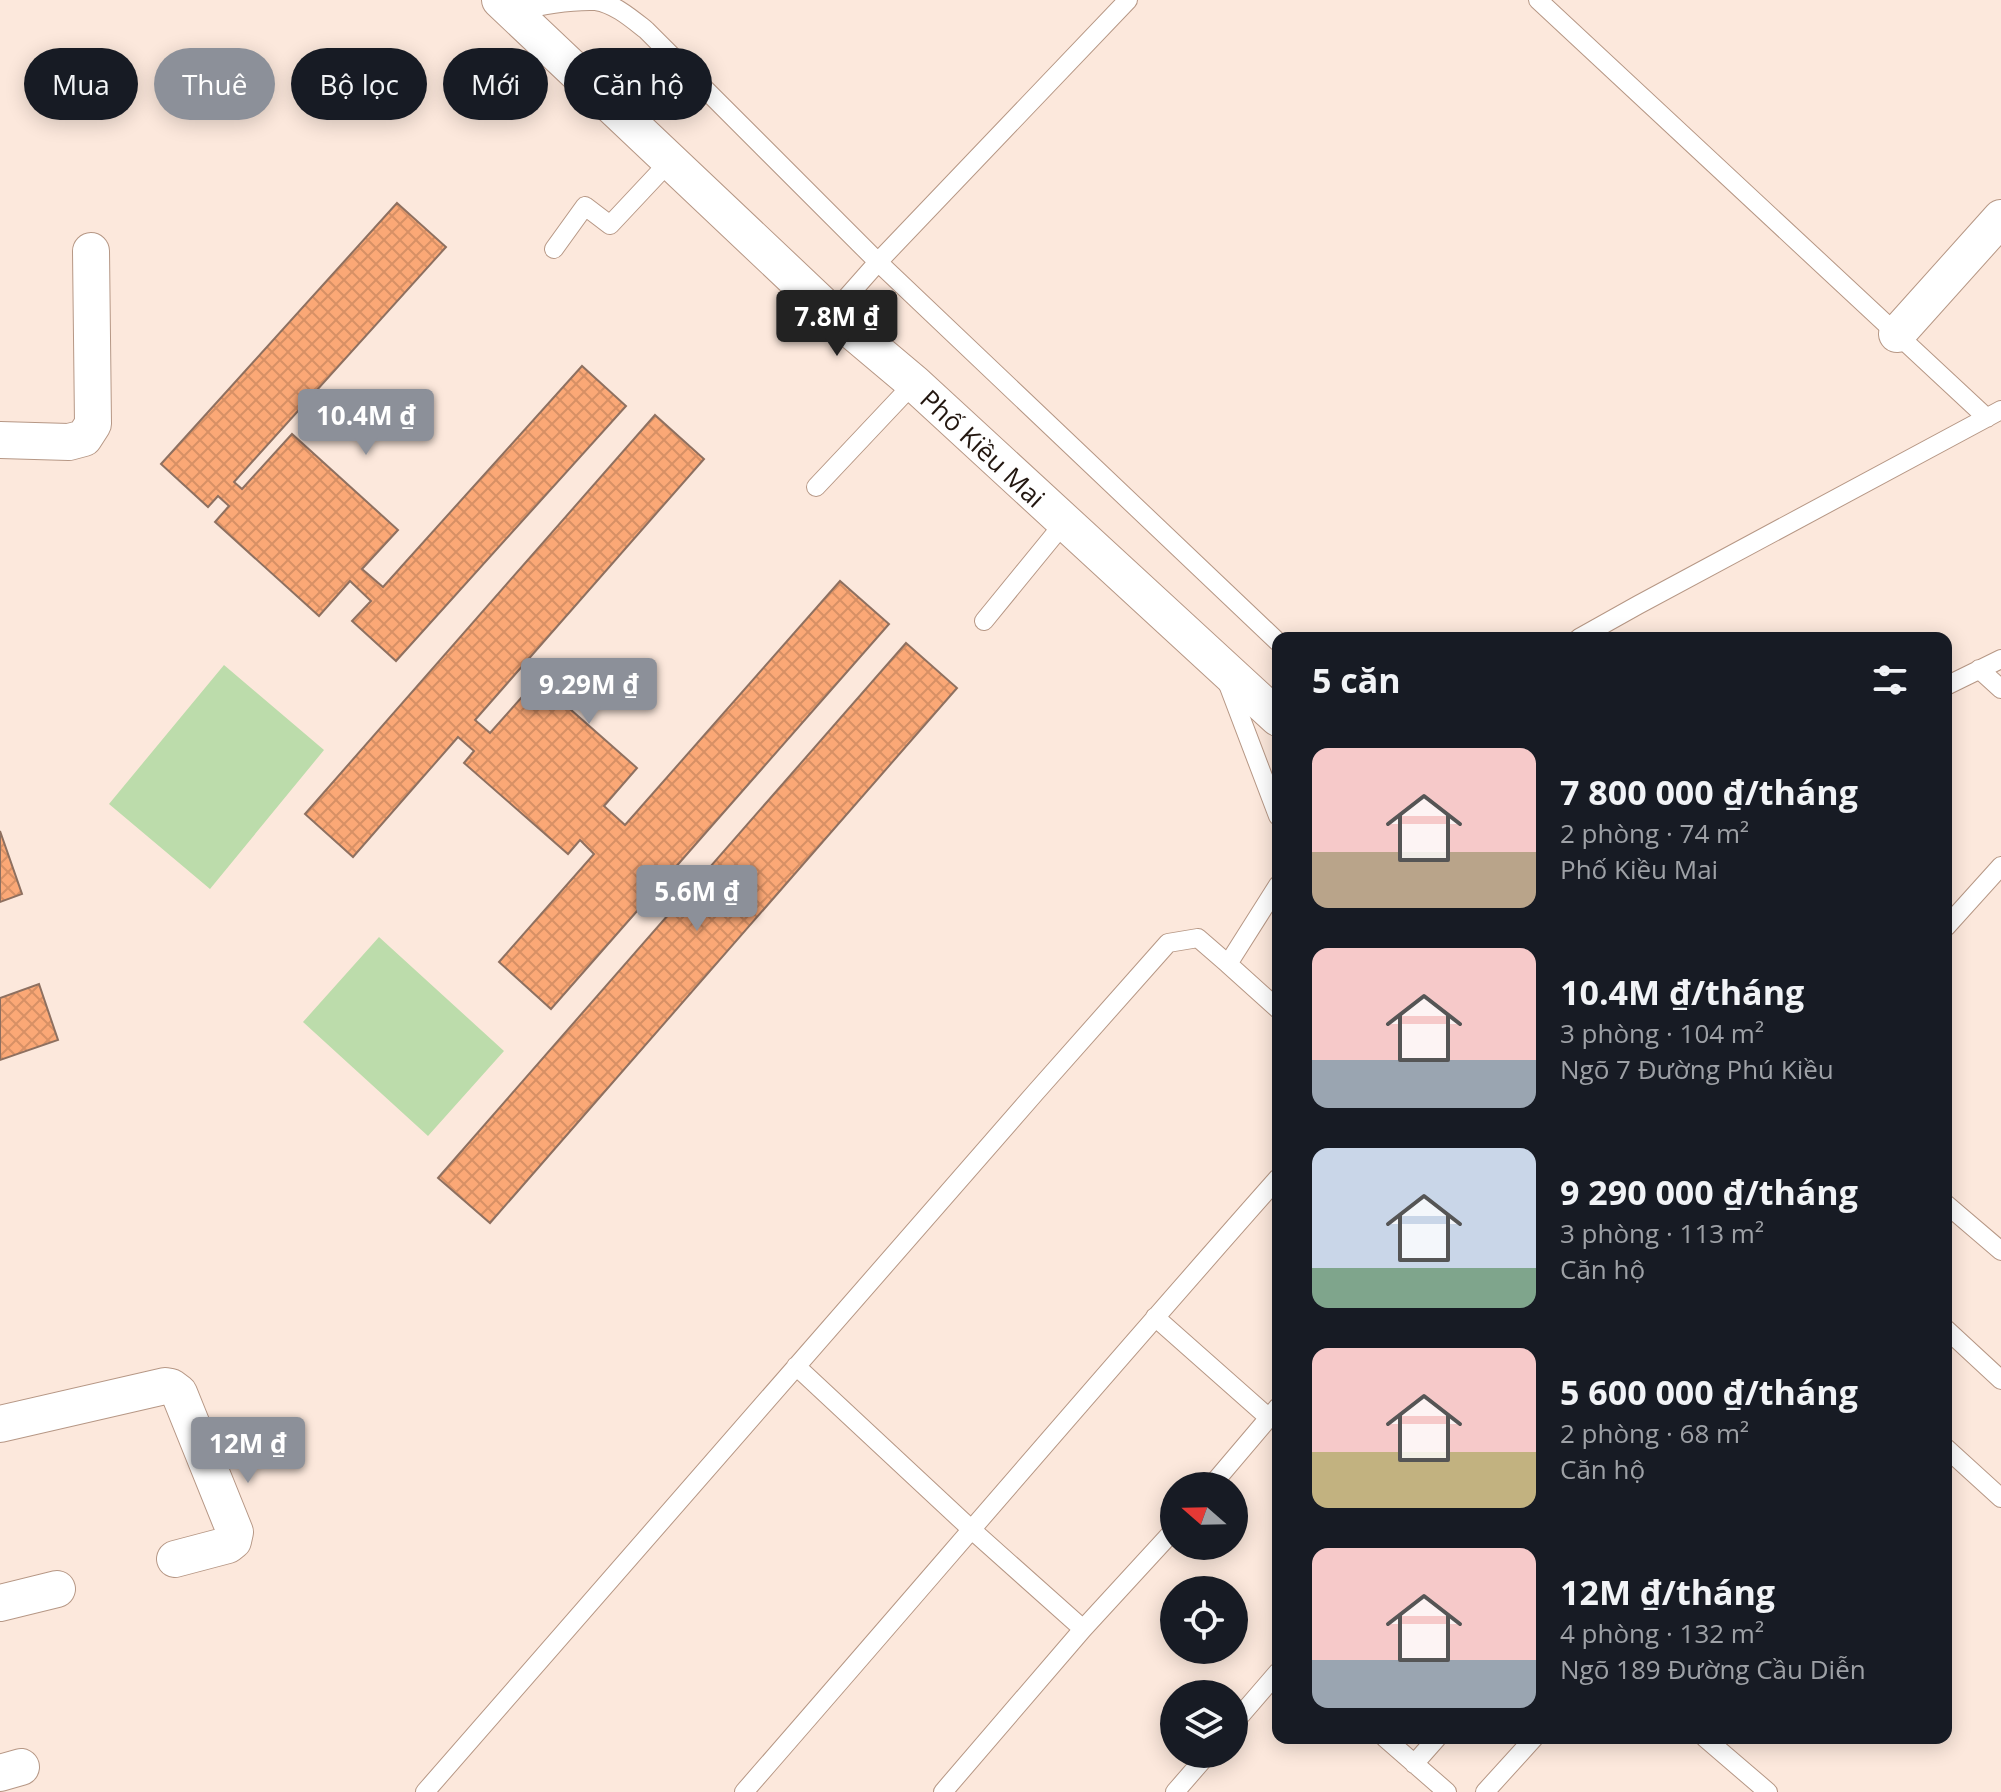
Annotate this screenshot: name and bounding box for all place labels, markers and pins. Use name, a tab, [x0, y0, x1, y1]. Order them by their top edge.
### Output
pin: 7.8M ₫	[772, 290, 902, 358]
pin: 10.4M ₫	[292, 389, 440, 457]
pin: 9.29M ₫	[515, 658, 663, 726]
pin: 5.6M ₫	[632, 865, 762, 933]
pin: 12M ₫	[192, 1417, 304, 1485]

